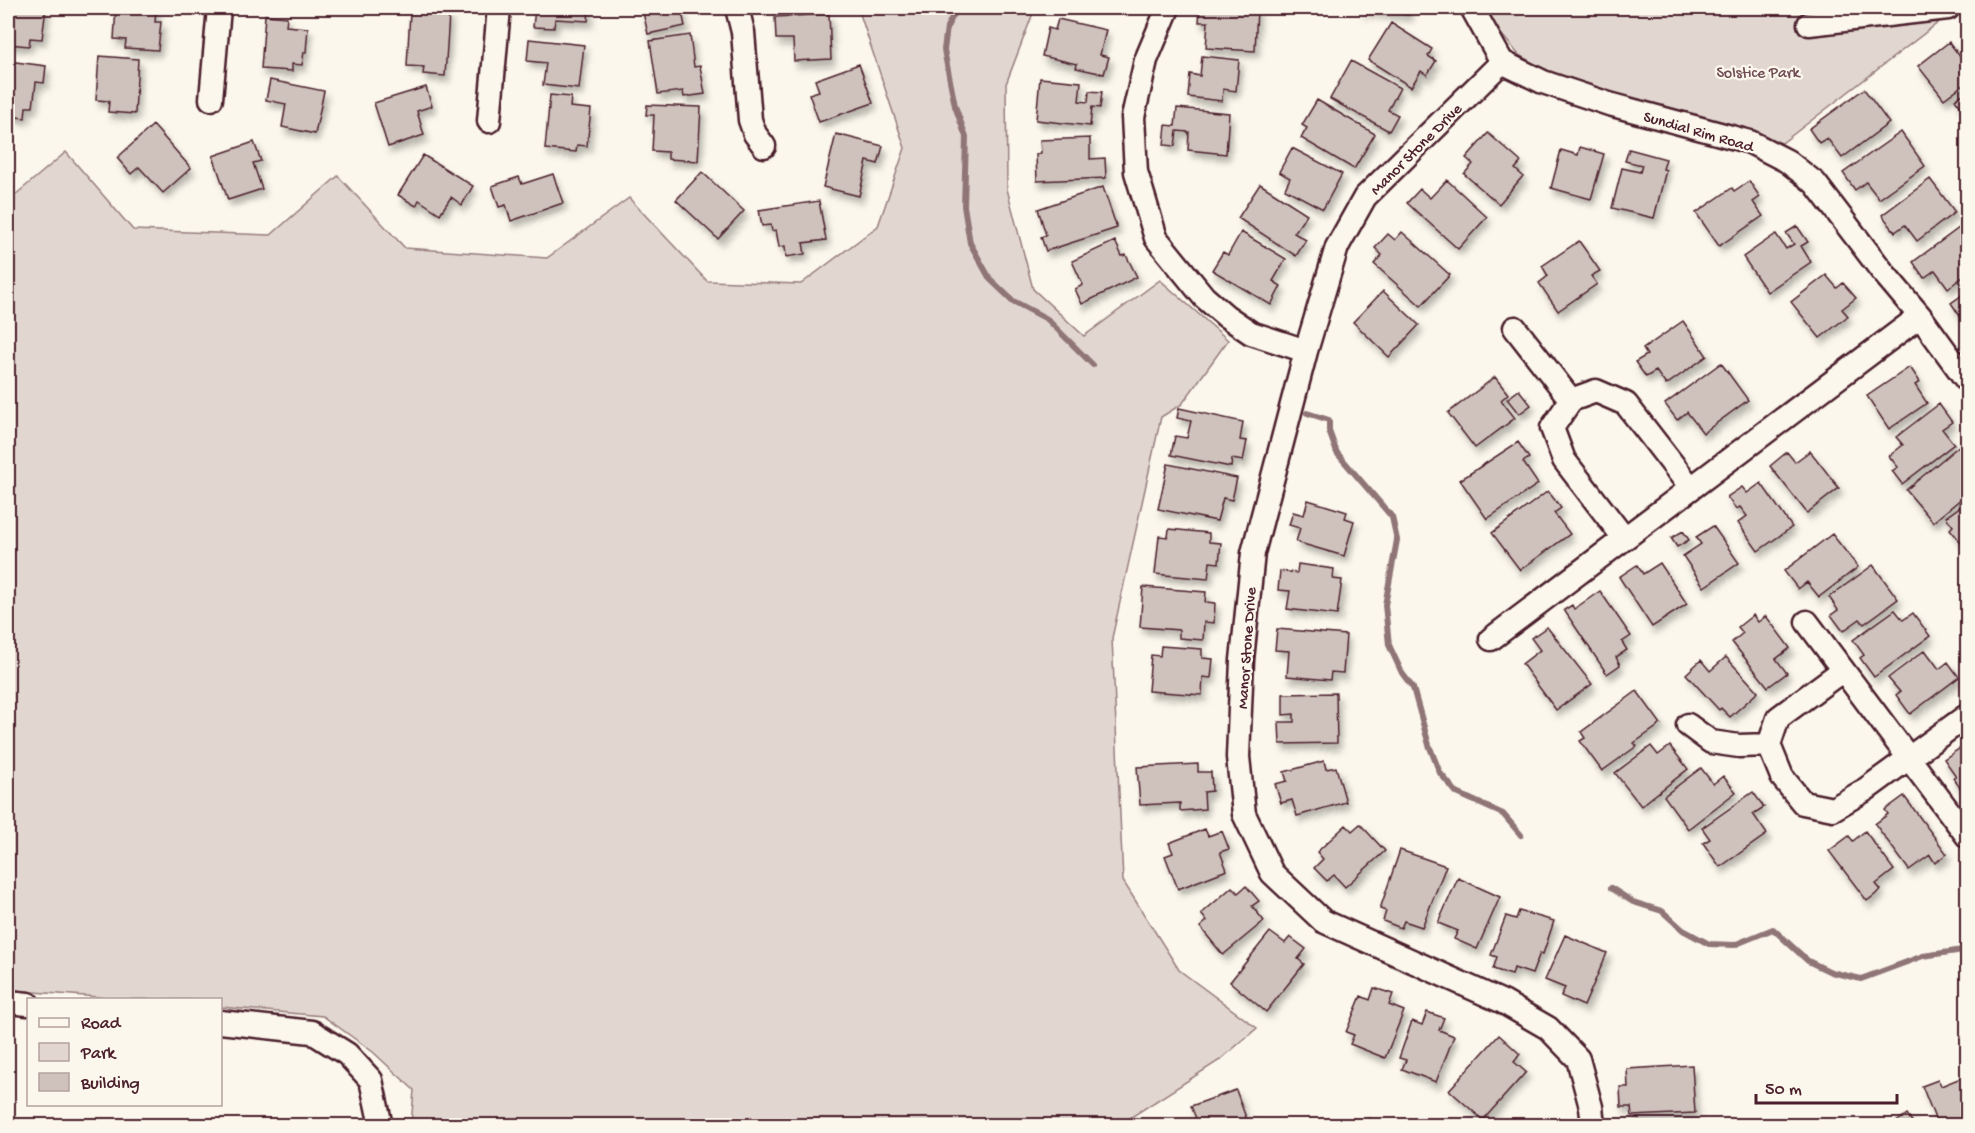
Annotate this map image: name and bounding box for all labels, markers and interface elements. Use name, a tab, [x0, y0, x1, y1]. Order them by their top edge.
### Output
park label: Solstice Park	[1716, 65, 1801, 84]
street label: Manor Stone Drive	[1368, 100, 1468, 200]
street label: Sundial Rim Road	[1641, 109, 1757, 159]
street label: Manor Stone Drive	[1235, 586, 1262, 710]
legend	[27, 998, 222, 1106]
text: Road	[81, 1014, 122, 1035]
text: Park	[80, 1044, 117, 1065]
scale bar	[1756, 1067, 1897, 1105]
text: Building	[80, 1074, 140, 1095]
text: 50 m	[1765, 1080, 1802, 1101]

